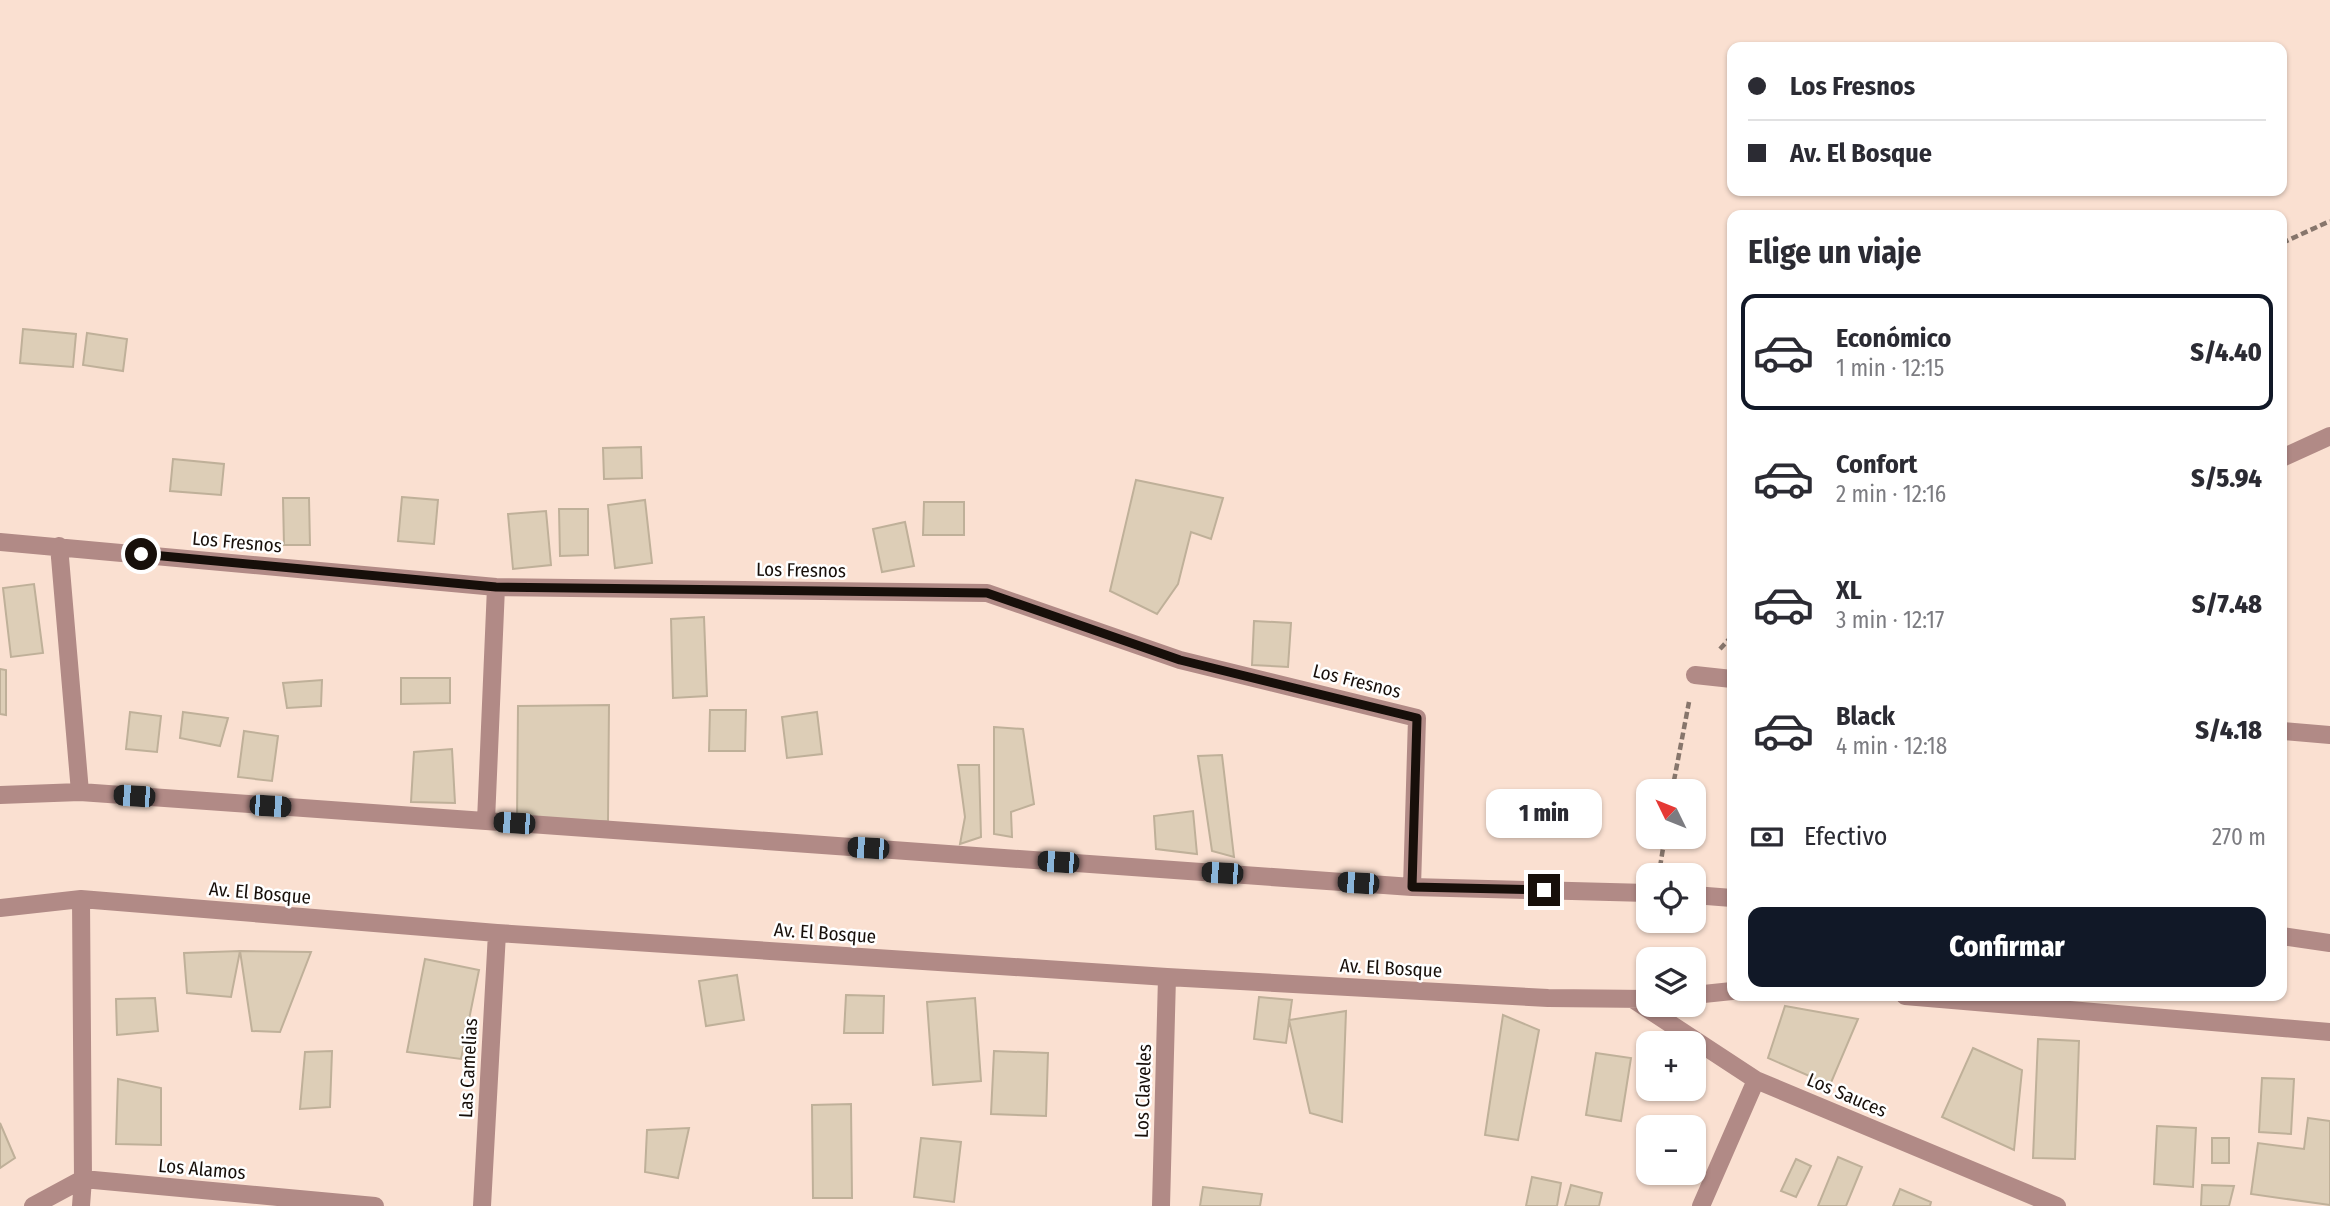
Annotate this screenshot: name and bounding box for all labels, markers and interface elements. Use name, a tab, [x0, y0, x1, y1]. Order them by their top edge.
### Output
text: Los Fresnos	[1790, 71, 1915, 102]
text: Av. El Bosque	[1790, 138, 1932, 169]
text: Elige un viaje	[1748, 233, 1921, 271]
icon: car	[1752, 321, 1815, 384]
text: Económico	[1836, 323, 1951, 354]
text: S/4.40	[2190, 337, 2262, 368]
text: 1 min · 12:15	[1836, 354, 1944, 382]
icon: car	[1752, 447, 1815, 510]
text: Confort	[1836, 449, 1917, 480]
text: S/5.94	[2191, 463, 2262, 494]
text: 2 min · 12:16	[1836, 480, 1946, 508]
street label: Los Fresnos	[191, 527, 283, 557]
route start	[125, 538, 157, 570]
street label: Los Fresnos	[756, 558, 846, 582]
icon: car	[1752, 573, 1815, 636]
text: XL	[1836, 575, 1862, 606]
text: S/7.48	[2192, 589, 2262, 620]
text: 3 min · 12:17	[1836, 606, 1944, 634]
street label: Los Fresnos	[1311, 659, 1403, 703]
icon: car	[1752, 699, 1815, 762]
text: Black	[1836, 701, 1895, 732]
text: S/4.18	[2195, 715, 2262, 746]
text: 4 min · 12:18	[1836, 732, 1947, 760]
north arrow	[1636, 779, 1706, 849]
map controls	[1636, 779, 1706, 1185]
car	[113, 784, 156, 808]
callout: 1 min	[1486, 788, 1602, 838]
car	[249, 794, 292, 818]
text: 1 min	[1519, 799, 1569, 827]
car	[493, 811, 536, 835]
icon: cash	[1748, 818, 1786, 856]
text: Efectivo	[1804, 821, 1888, 852]
text: 270 m	[2212, 823, 2266, 851]
car	[847, 836, 890, 860]
car	[1037, 850, 1080, 874]
car	[1201, 861, 1244, 885]
button: locate	[1636, 863, 1706, 933]
car	[1337, 871, 1380, 895]
route end	[1528, 874, 1560, 906]
street label: Av. El Bosque	[208, 877, 312, 909]
button: Confirmar	[1748, 907, 2266, 987]
street label: Av. El Bosque	[773, 918, 877, 948]
button: layers	[1636, 947, 1706, 1017]
street label: Av. El Bosque	[1339, 954, 1443, 982]
street label: Las Camelias	[454, 1018, 482, 1118]
button: +	[1636, 1031, 1706, 1101]
street label: Los Claveles	[1130, 1044, 1156, 1138]
street label: Los Sauces	[1804, 1068, 1890, 1122]
button: −	[1636, 1115, 1706, 1185]
street label: Los Alamos	[157, 1154, 247, 1184]

